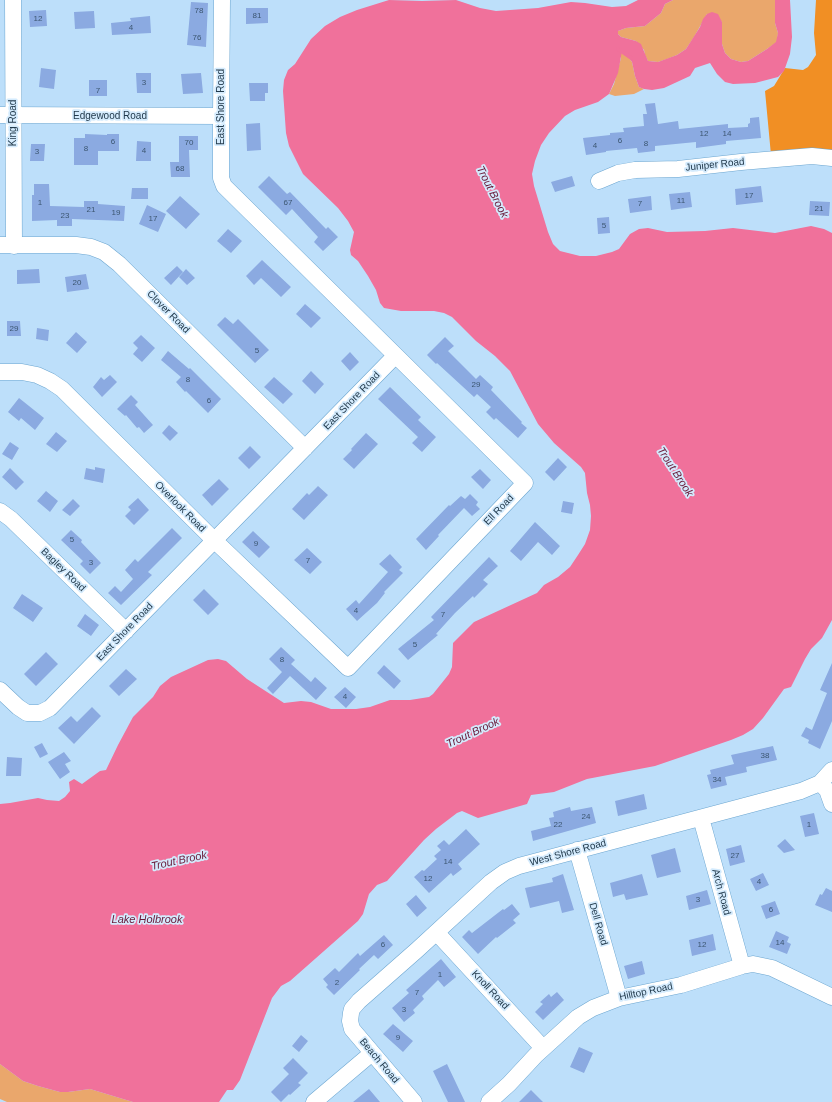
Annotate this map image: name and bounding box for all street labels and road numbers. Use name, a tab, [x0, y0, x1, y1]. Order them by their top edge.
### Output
street label: East Shore Road	[215, 69, 227, 145]
street label: King Road	[7, 100, 19, 146]
street label: Edgewood Road	[73, 110, 147, 122]
street label: Juniper Road	[685, 156, 745, 174]
street label: Clover Road	[144, 288, 192, 336]
street label: East Shore Road	[321, 369, 383, 433]
street label: Overlook Road	[152, 479, 208, 535]
street label: Ell Road	[482, 492, 516, 528]
street label: Bagley Road	[38, 546, 88, 594]
street label: East Shore Road	[94, 600, 156, 664]
street label: West Shore Road	[528, 837, 608, 869]
street label: Arch Road	[709, 868, 733, 916]
street label: Dell Road	[586, 901, 610, 947]
street label: Knoll Road	[469, 968, 511, 1012]
street label: Hilltop Road	[618, 980, 674, 1004]
street label: Beach Road	[357, 1036, 401, 1086]

